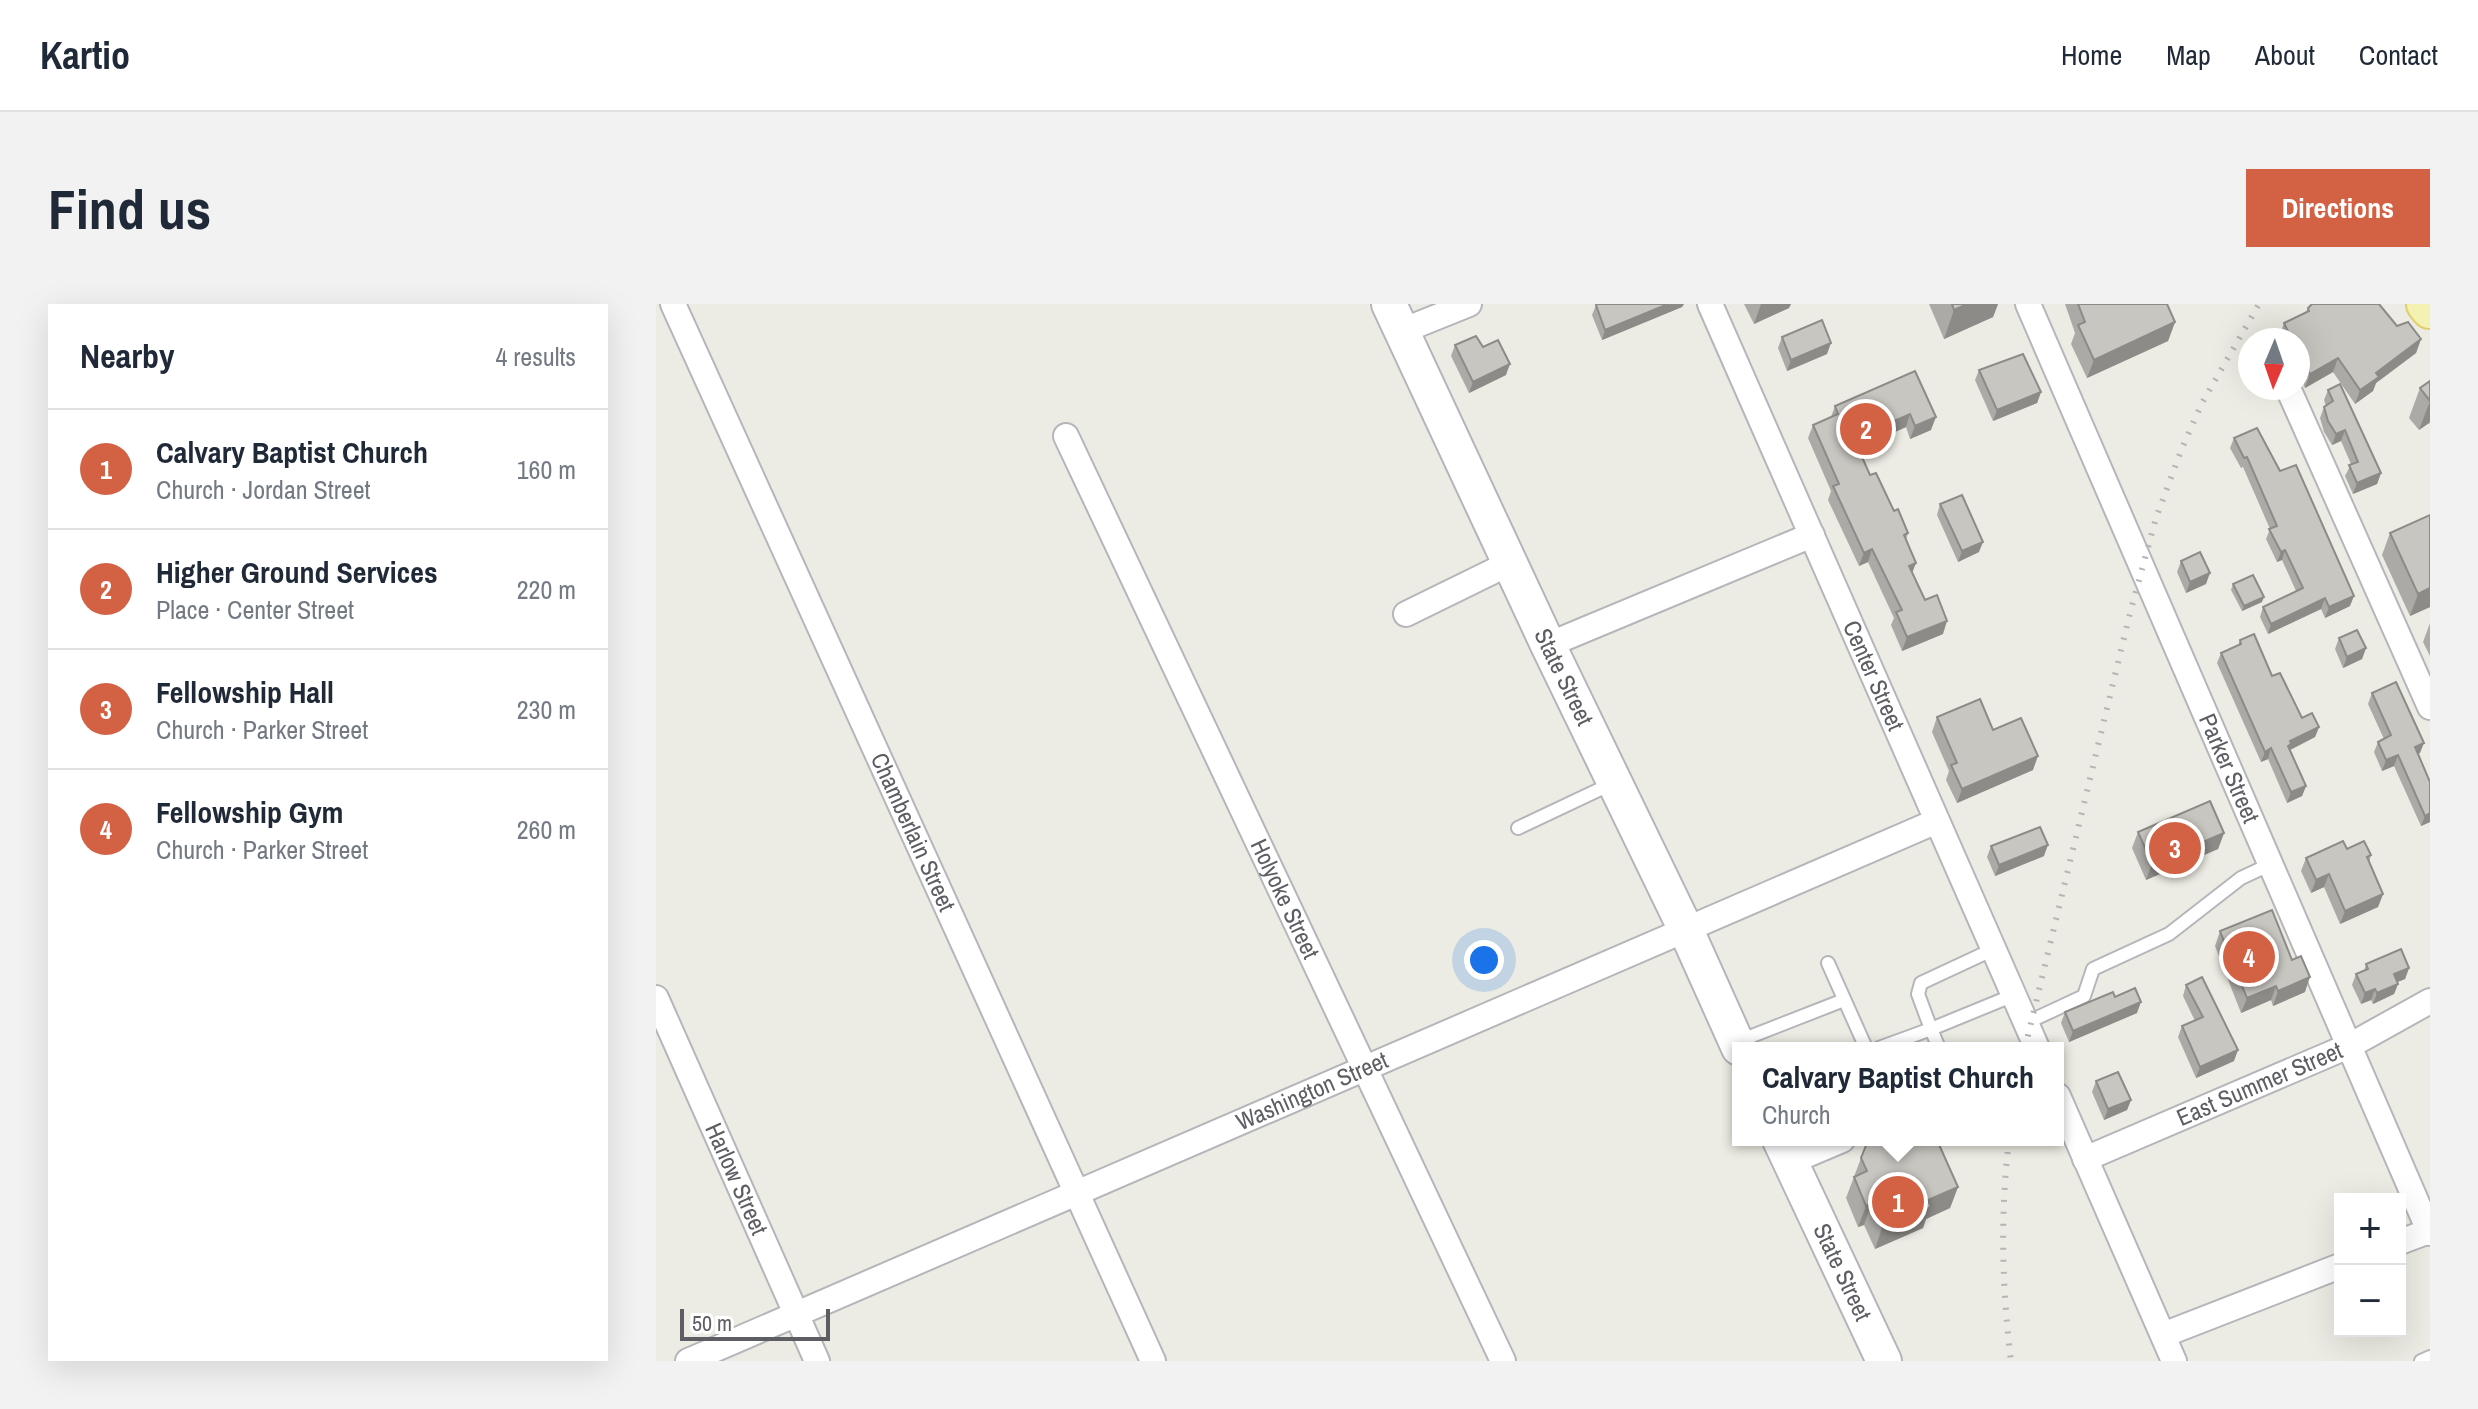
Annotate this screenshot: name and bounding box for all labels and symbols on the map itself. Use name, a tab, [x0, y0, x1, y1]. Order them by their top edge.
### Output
north arrow	[2238, 328, 2310, 400]
pin: 2	[1840, 399, 1892, 459]
street label: Center Street	[1836, 615, 1913, 736]
street label: State Street	[1528, 623, 1602, 731]
street label: Parker Street	[2192, 708, 2268, 828]
street label: Chamberlain Street	[864, 747, 964, 917]
pin: 3	[2149, 818, 2201, 878]
street label: Holyoke Street	[1244, 833, 1328, 964]
pin: 4	[2223, 927, 2275, 987]
your location	[1464, 940, 1504, 980]
street label: East Summer Street	[2171, 1033, 2348, 1133]
street label: Washington Street	[1231, 1043, 1393, 1137]
street label: Harlow Street	[698, 1118, 776, 1240]
pin: 1	[1872, 1172, 1924, 1232]
street label: State Street	[1806, 1218, 1880, 1326]
scale bar	[680, 1305, 830, 1341]

